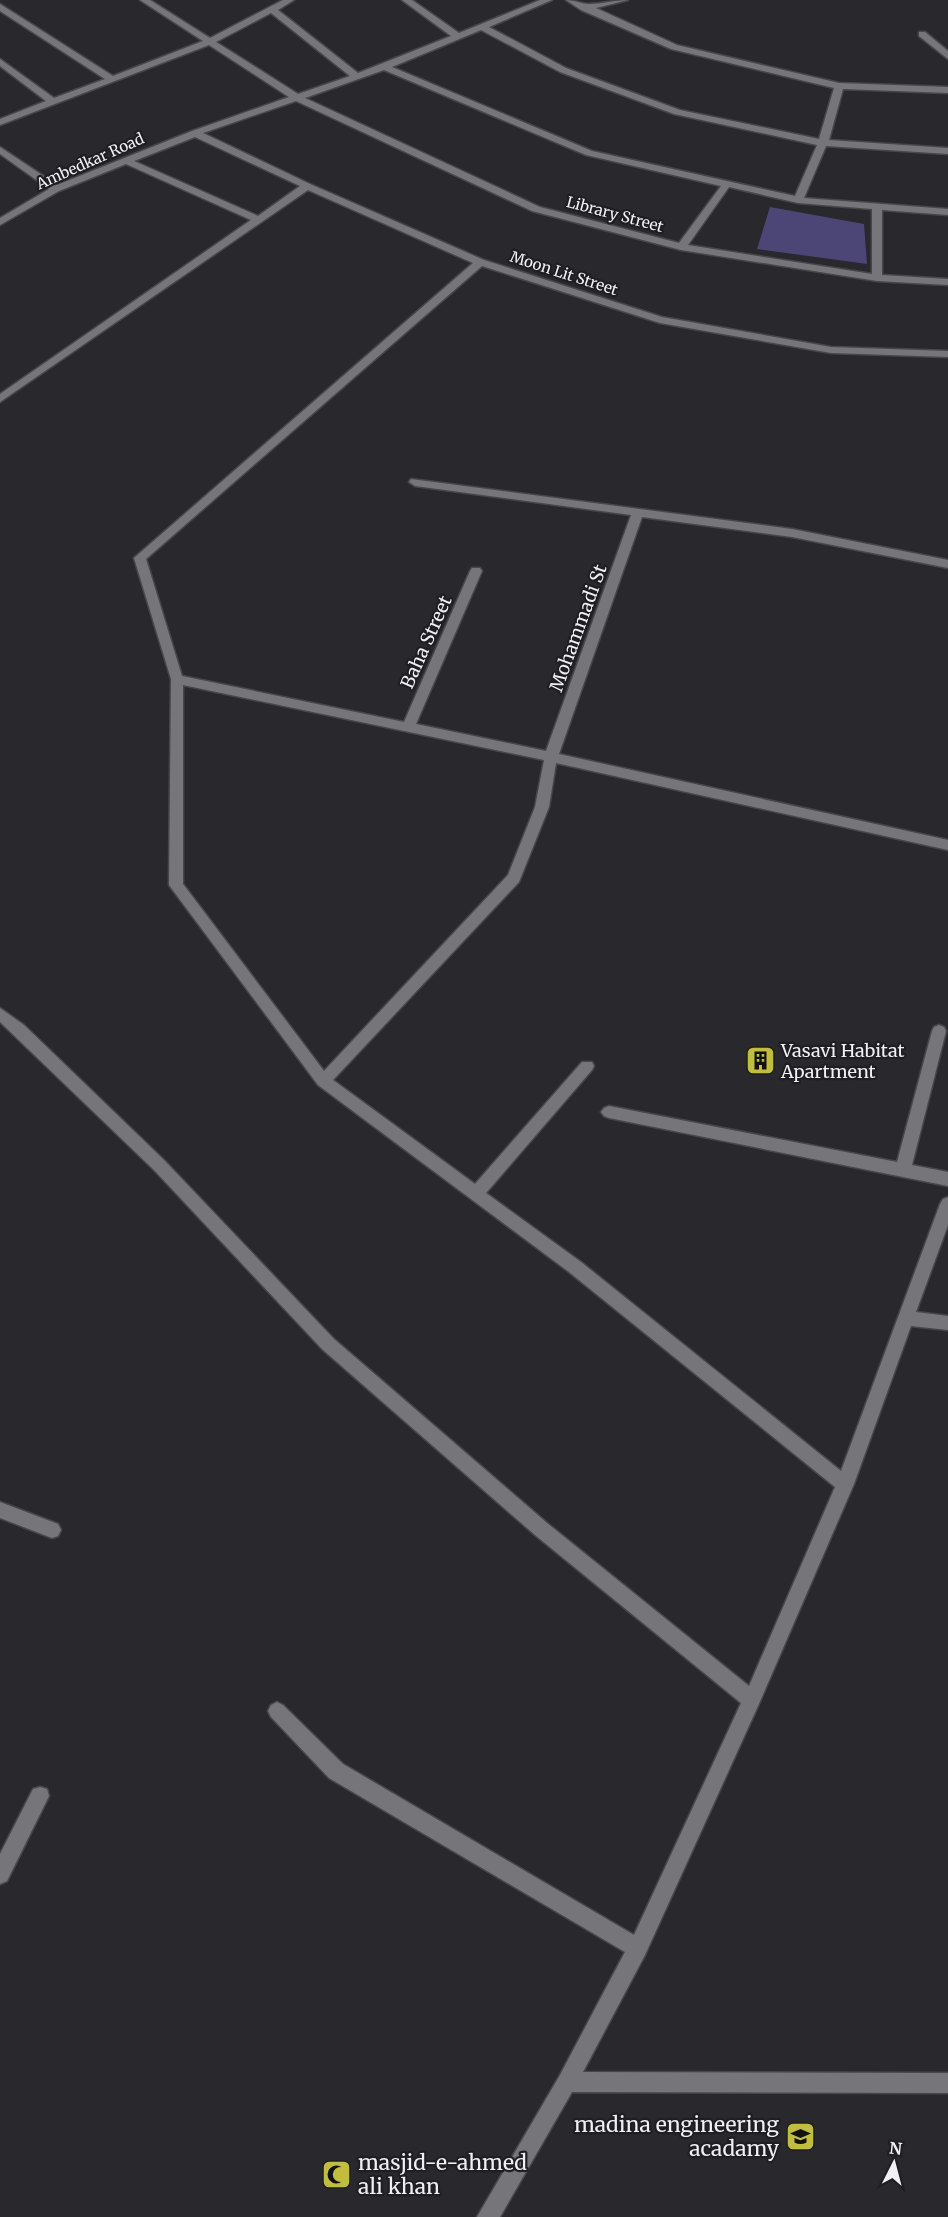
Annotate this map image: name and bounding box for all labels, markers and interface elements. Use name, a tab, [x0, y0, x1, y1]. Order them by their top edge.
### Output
street label: Ambedkar Road	[32, 129, 147, 194]
street label: Library Street	[564, 192, 666, 236]
street label: Moon Lit Street	[508, 247, 620, 299]
street label: Mohammadi St	[544, 561, 612, 695]
street label: Baha Street	[395, 592, 457, 692]
place label: Vasavi Habitat Apartment	[780, 1039, 905, 1083]
building icon: Vasavi Habitat Apartment	[744, 1044, 776, 1076]
place label: madina engineering acadamy	[574, 2111, 780, 2162]
school or university icon: madina engineering acadamy	[784, 2120, 816, 2152]
north arrow	[864, 2133, 924, 2193]
text: N	[888, 2137, 903, 2159]
place label: masjid-e-ahmed ali khan	[358, 2149, 527, 2200]
mosque icon: masjid-e-ahmed ali khan	[321, 2158, 353, 2190]

